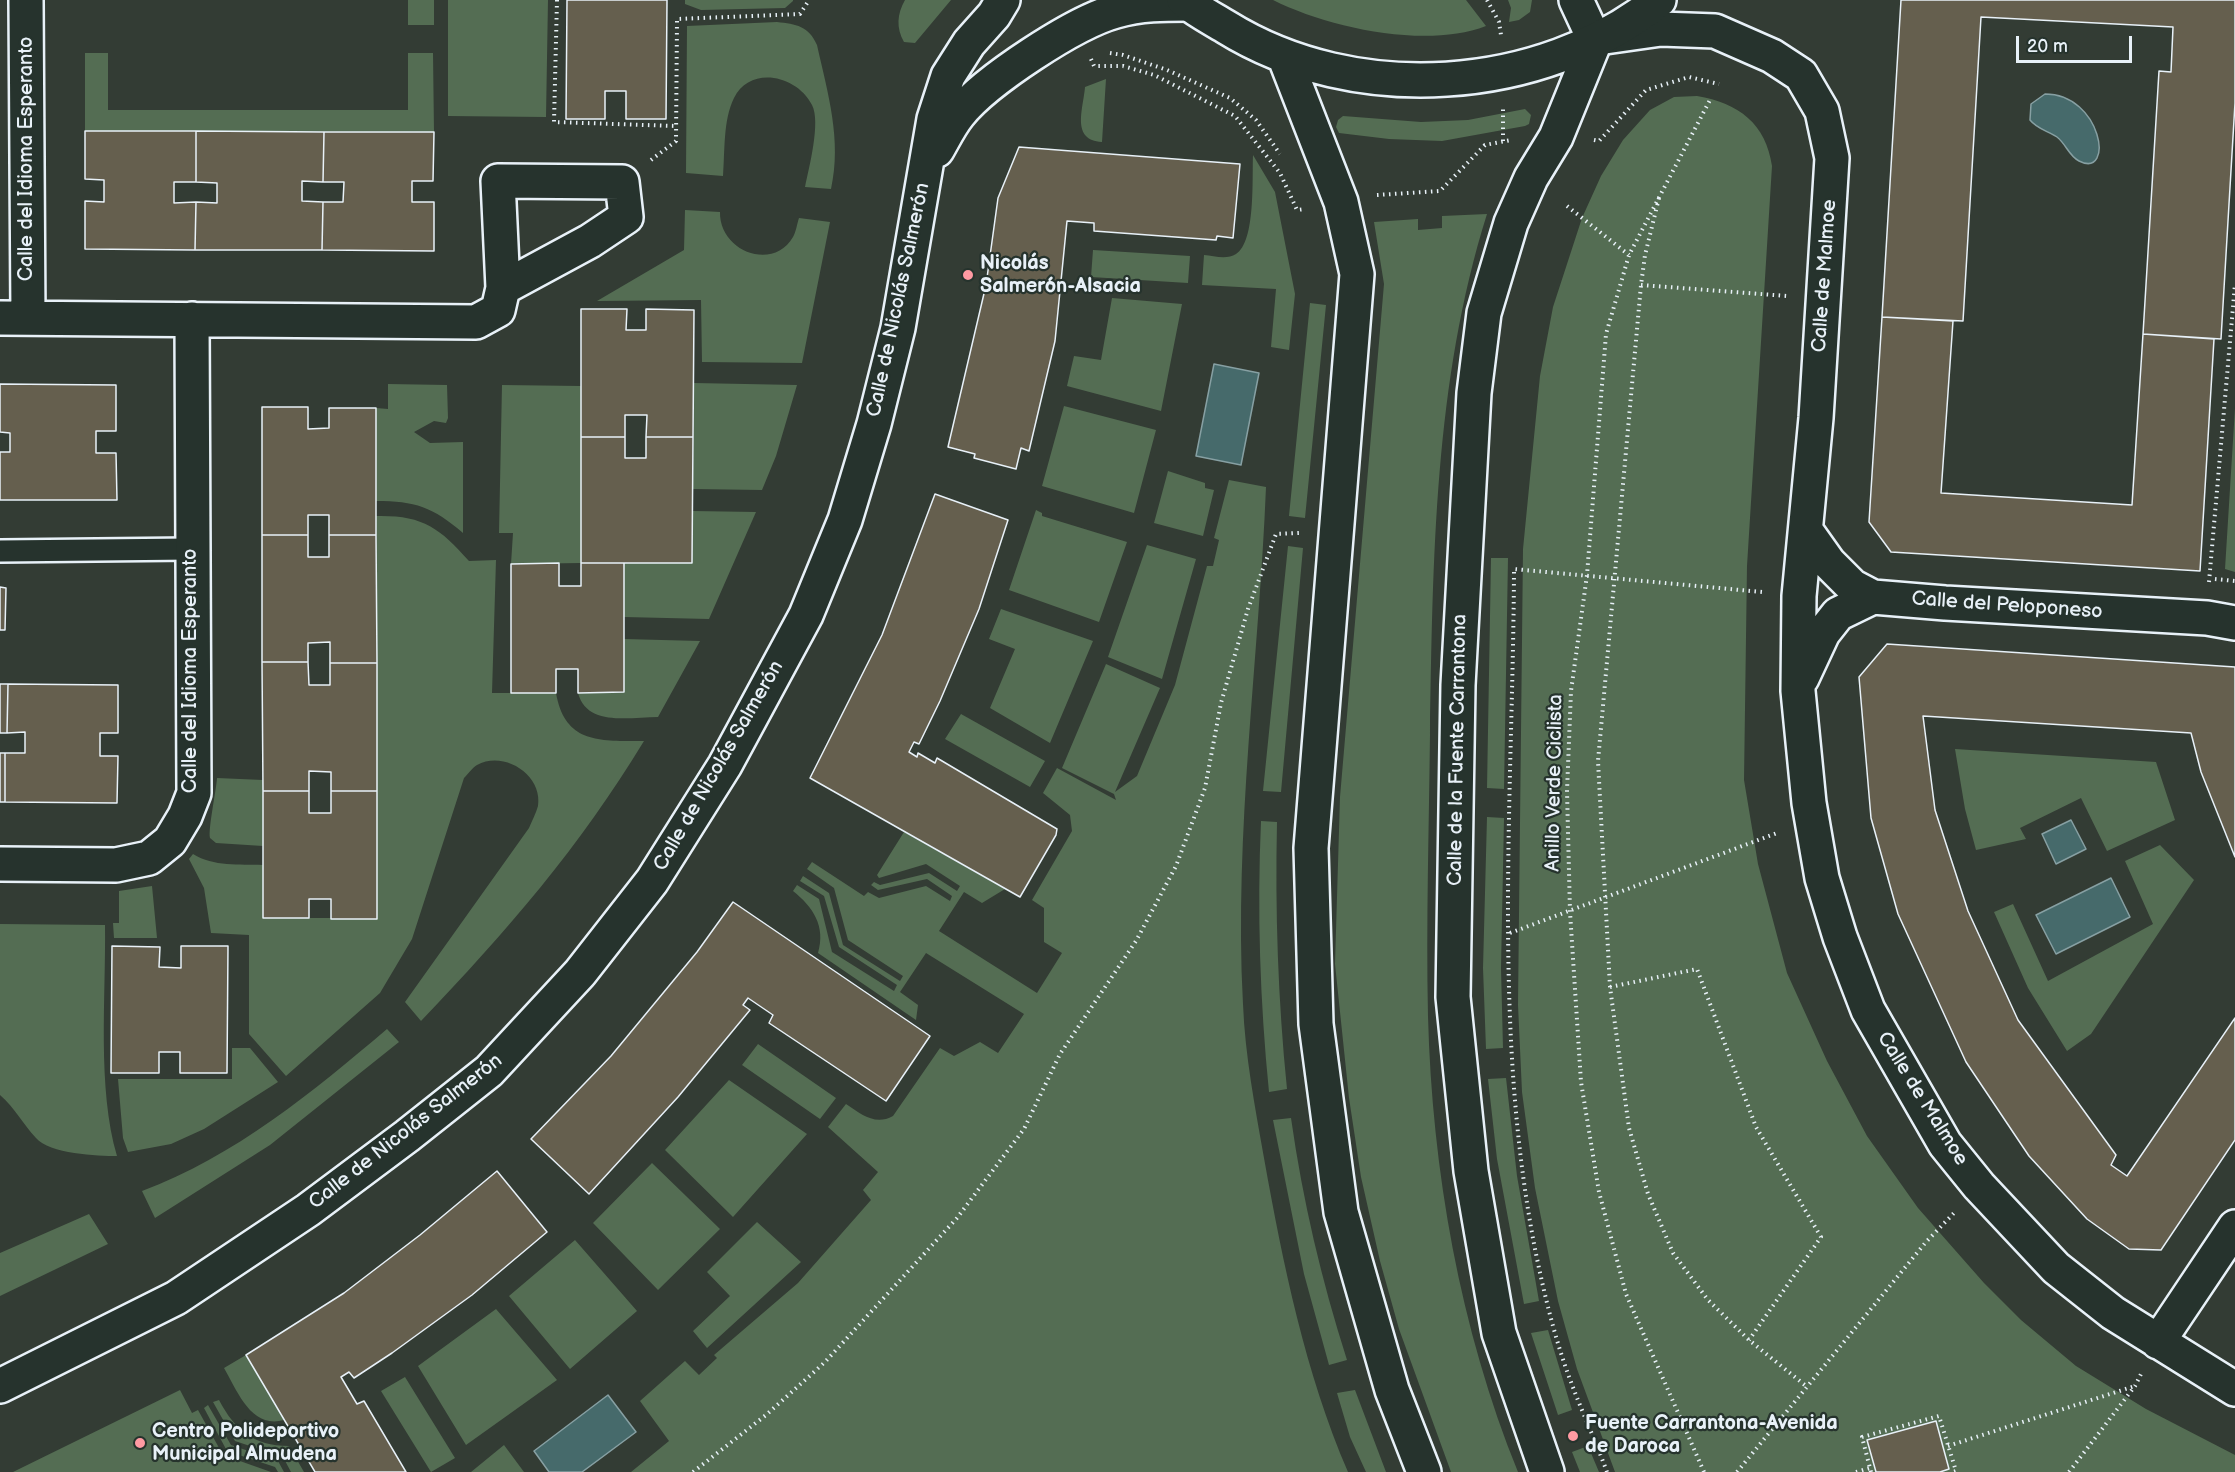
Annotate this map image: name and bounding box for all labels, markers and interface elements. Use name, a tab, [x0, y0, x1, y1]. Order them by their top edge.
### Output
scale bar	[2019, 24, 2134, 62]
text: 20 m	[2027, 36, 2068, 57]
street label: Calle del Idioma Esperanto	[15, 37, 39, 281]
street label: Calle de Nicolás Salmerón	[862, 181, 936, 419]
street label: Calle de Malmoe	[1808, 199, 1842, 353]
place label: Nicolás Salmerón-Alsacia	[980, 252, 1141, 299]
marker: Nicolás Salmerón-Alsacia	[961, 268, 975, 282]
street label: Calle del Idioma Esperanto	[179, 549, 203, 793]
street label: Calle del Peloponeso	[1911, 587, 2103, 625]
street label: Calle de la Fuente Carrantona	[1444, 614, 1472, 886]
street label: Calle de Nicolás Salmerón	[649, 657, 789, 875]
street label: Anillo Verde Ciclista	[1541, 694, 1569, 872]
street label: Calle de Malmoe	[1871, 1028, 1973, 1170]
street label: Calle de Nicolás Salmerón	[305, 1049, 507, 1215]
place label: Fuente Carrantona-Avenida de Daroca	[1585, 1412, 1838, 1459]
place label: Centro Polideportivo Municipal Almudena	[152, 1420, 339, 1467]
marker: Fuente Carrantona-Avenida de Daroca	[1566, 1429, 1580, 1443]
marker: Centro Polideportivo Municipal Almudena	[133, 1436, 147, 1450]

